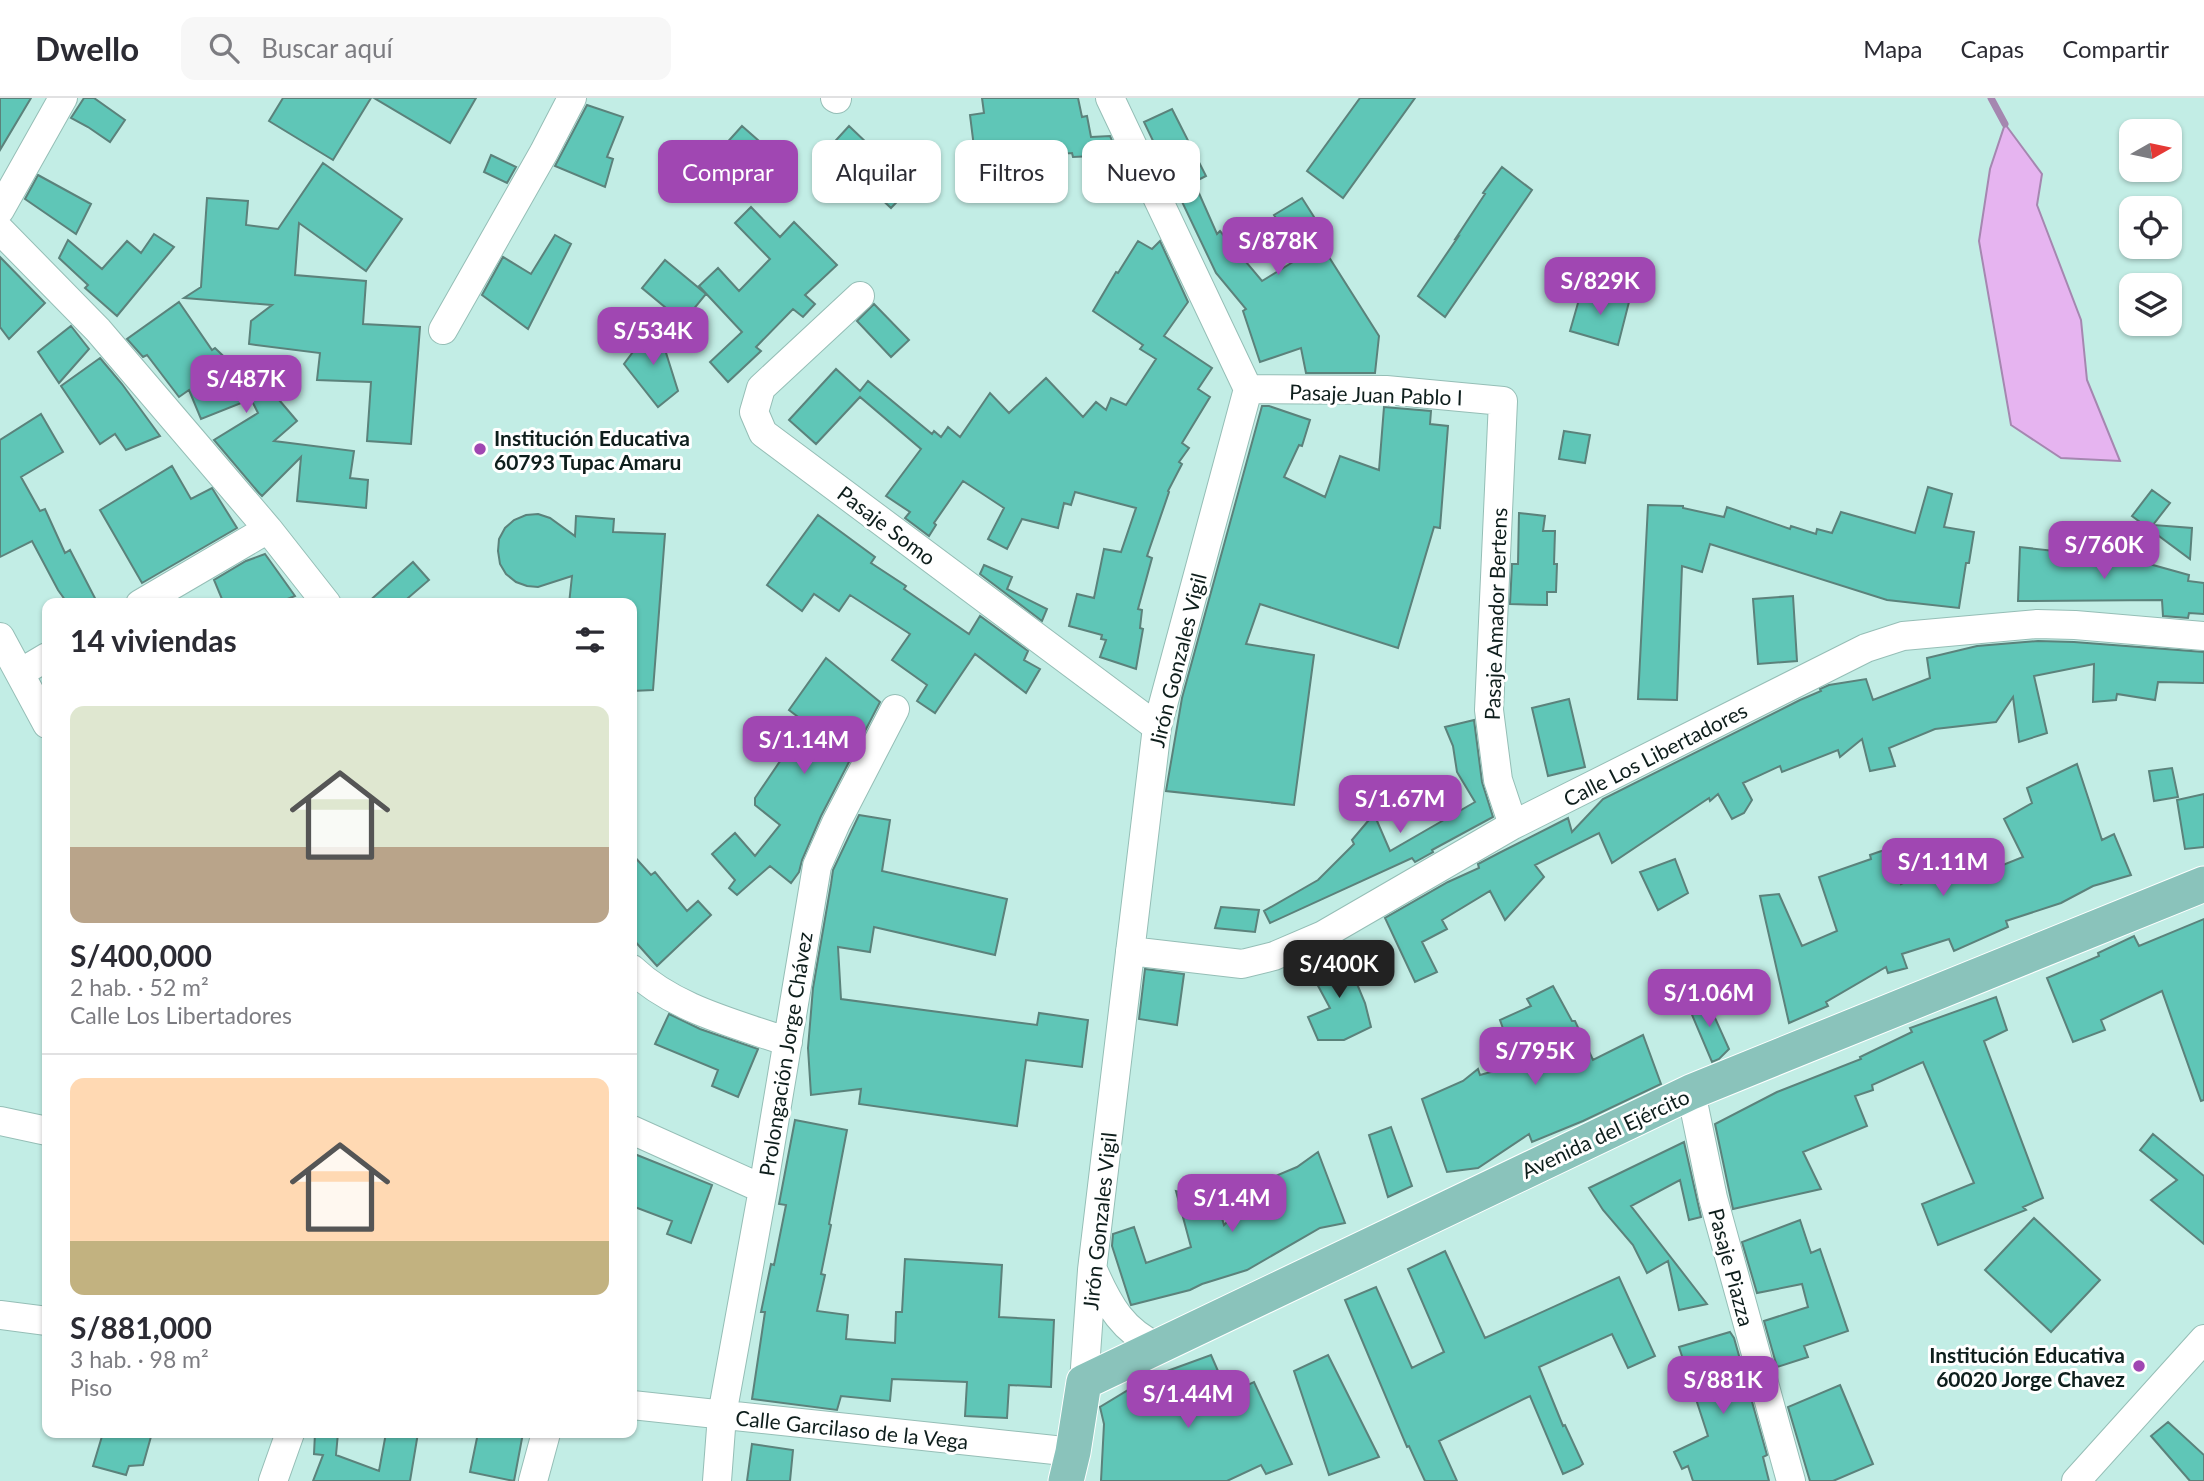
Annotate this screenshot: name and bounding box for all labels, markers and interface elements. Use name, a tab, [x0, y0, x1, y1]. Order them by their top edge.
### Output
search box	[181, 17, 671, 80]
text: Dwello	[35, 28, 139, 68]
icon: search	[205, 29, 243, 67]
text: Buscar aquí	[261, 32, 393, 64]
text: Mapa	[1863, 34, 1922, 63]
text: Capas	[1960, 34, 2024, 63]
text: Compartir	[2062, 34, 2169, 63]
north arrow	[2119, 119, 2182, 182]
map controls	[2119, 119, 2182, 336]
chip: Comprar	[658, 140, 798, 203]
chip: Alquilar	[812, 140, 941, 203]
chip: Filtros	[955, 140, 1068, 203]
chip: Nuevo	[1082, 140, 1200, 203]
button: locate	[2119, 196, 2182, 259]
pin: S/878K	[1221, 218, 1335, 277]
text: S/878K	[1238, 226, 1318, 254]
pin: S/829K	[1543, 258, 1657, 317]
text: S/829K	[1560, 266, 1640, 294]
button: layers	[2119, 273, 2182, 336]
pin: S/534K	[596, 308, 710, 367]
text: S/534K	[613, 316, 693, 344]
pin: S/487K	[189, 356, 303, 415]
text: S/487K	[206, 364, 286, 392]
street label: Pasaje Juan Pablo I	[1289, 378, 1463, 410]
place label: Institución Educativa 60793 Tupac Amaru	[494, 425, 690, 474]
marker: Institución Educativa 60793 Tupac Amaru	[472, 441, 488, 457]
street label: Pasaje Somo	[833, 480, 941, 570]
street label: Pasaje Amador Bertens	[1479, 507, 1511, 721]
pin: S/760K	[2047, 522, 2161, 581]
text: S/760K	[2064, 530, 2144, 558]
street label: Jirón Gonzales Vigil	[1143, 570, 1211, 750]
icon: filters	[571, 621, 609, 659]
text: 14 viviendas	[70, 622, 237, 658]
street label: Calle Los Libertadores	[1559, 697, 1751, 811]
pin: S/1.14M	[739, 716, 869, 776]
text: S/1.14M	[759, 725, 849, 753]
icon: home	[277, 752, 403, 878]
pin: S/1.67M	[1335, 776, 1465, 835]
text: S/1.67M	[1355, 784, 1445, 812]
pin: S/1.11M	[1878, 838, 2008, 898]
text: S/1.11M	[1898, 847, 1988, 875]
street label: Prolongación Jorge Chávez	[753, 930, 817, 1178]
text: S/400,000	[70, 937, 212, 973]
pin: S/400K	[1282, 940, 1396, 1000]
text: S/400K	[1299, 949, 1379, 977]
pin: S/1.06M	[1644, 970, 1774, 1029]
text: 2 hab. · 52 m²	[70, 973, 209, 1001]
text: S/1.06M	[1664, 978, 1754, 1006]
text: Calle Los Libertadores	[70, 1001, 292, 1029]
pin: S/795K	[1478, 1028, 1592, 1087]
text: S/795K	[1495, 1036, 1575, 1064]
street label: Avenida del Ejército	[1517, 1083, 1693, 1183]
icon: home	[277, 1124, 403, 1250]
street label: Jirón Gonzales Vigil	[1077, 1131, 1121, 1311]
pin: S/1.4M	[1175, 1174, 1289, 1234]
text: S/1.4M	[1193, 1183, 1271, 1211]
street label: Pasaje Piazza	[1704, 1205, 1760, 1329]
text: S/881,000	[70, 1309, 212, 1345]
place label: Institución Educativa 60020 Jorge Chavez	[1929, 1342, 2125, 1391]
text: 3 hab. · 98 m²	[70, 1345, 209, 1373]
pin: S/881K	[1666, 1356, 1780, 1416]
marker: Institución Educativa 60020 Jorge Chavez	[2131, 1358, 2147, 1374]
text: S/881K	[1683, 1365, 1763, 1393]
pin: S/1.44M	[1123, 1370, 1253, 1430]
text: Piso	[70, 1373, 112, 1401]
text: S/1.44M	[1143, 1379, 1233, 1407]
street label: Calle Garcilaso de la Vega	[734, 1404, 970, 1454]

